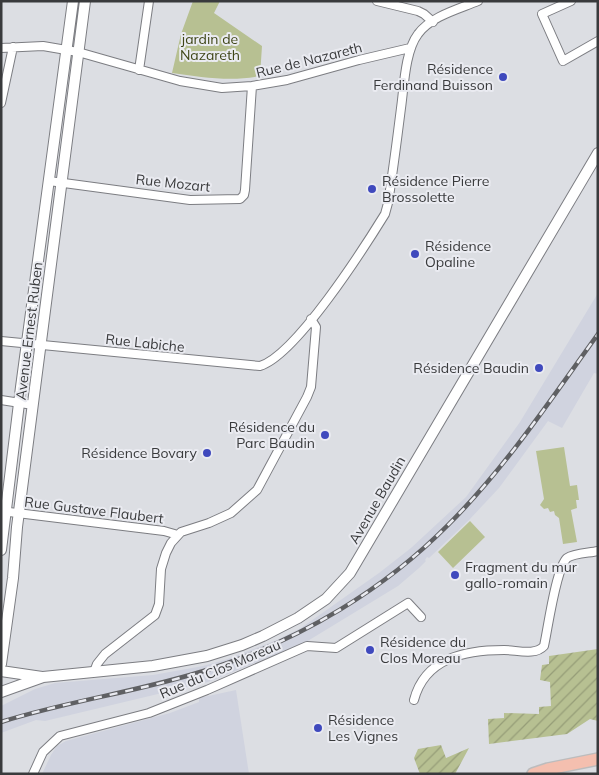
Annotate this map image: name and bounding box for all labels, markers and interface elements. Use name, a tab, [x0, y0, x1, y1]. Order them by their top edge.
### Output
park label: jardin de Nazareth	[180, 30, 240, 64]
street label: Rue de Nazareth	[254, 38, 364, 82]
place label: Résidence Ferdinand Buisson	[373, 60, 493, 94]
marker: Résidence Ferdinand Buisson	[497, 71, 509, 83]
street label: Rue Mozart	[135, 170, 211, 196]
place label: Résidence Pierre Brossolette	[382, 172, 489, 206]
marker: Résidence Pierre Brossolette	[366, 183, 378, 195]
place label: Résidence Opaline	[425, 237, 491, 271]
marker: Résidence Opaline	[409, 248, 421, 260]
street label: Avenue Ernest Ruben	[12, 261, 46, 401]
street label: Rue Labiche	[104, 330, 186, 356]
place label: Résidence Baudin	[413, 359, 529, 377]
marker: Résidence Baudin	[533, 362, 545, 374]
place label: Résidence du Parc Baudin	[229, 418, 315, 452]
marker: Résidence du Parc Baudin	[319, 429, 331, 441]
place label: Résidence Bovary	[81, 444, 198, 462]
marker: Résidence Bovary	[201, 447, 213, 459]
street label: Avenue Baudin	[345, 453, 409, 547]
street label: Rue Gustave Flaubert	[23, 493, 165, 527]
place label: Fragment du mur gallo-romain	[465, 558, 578, 592]
marker: Fragment du mur gallo-romain	[449, 569, 461, 581]
place label: Résidence du Clos Moreau	[380, 633, 466, 667]
street label: Rue du Clos Moreau	[157, 635, 283, 703]
marker: Résidence du Clos Moreau	[364, 644, 376, 656]
place label: Résidence Les Vignes	[328, 711, 398, 745]
marker: Résidence Les Vignes	[312, 722, 324, 734]

